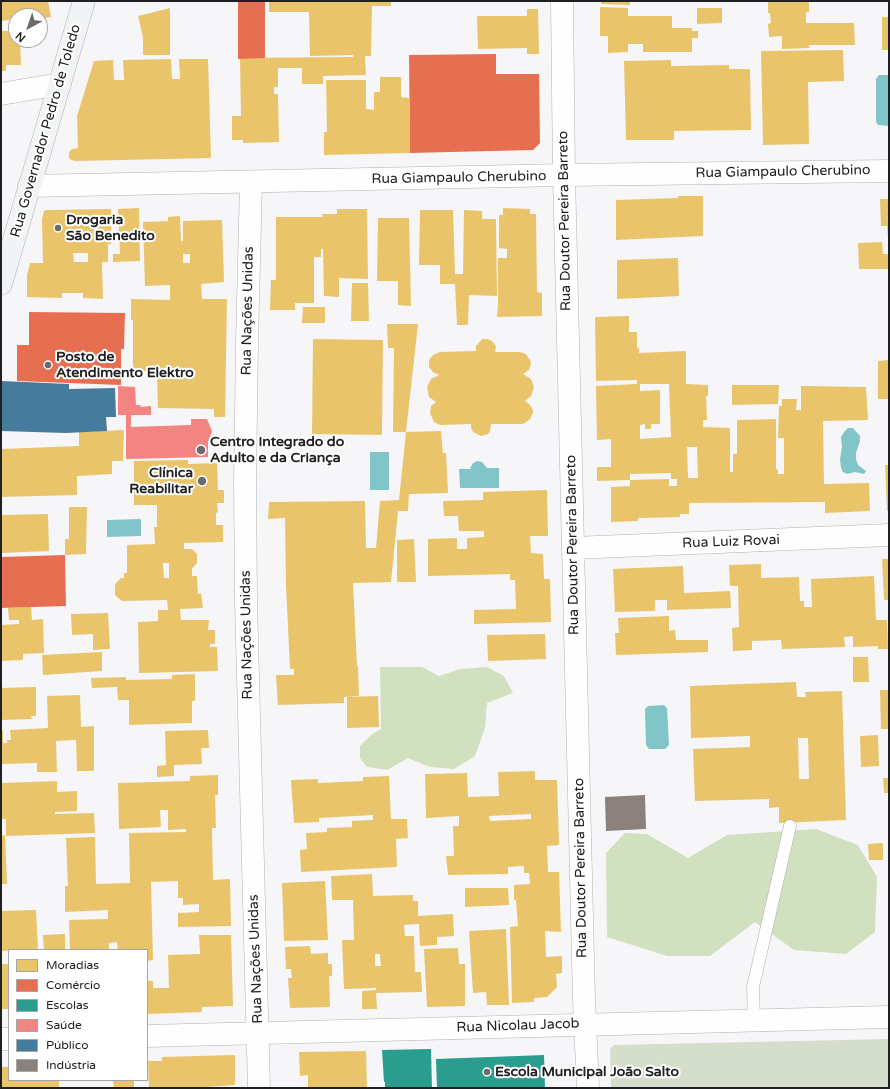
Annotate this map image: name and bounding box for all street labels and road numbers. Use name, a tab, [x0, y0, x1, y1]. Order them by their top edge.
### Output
street label: Rua Governador Pedro de Toledo	[7, 22, 85, 240]
street label: Rua Doutor Pereira Barreto	[555, 131, 575, 311]
street label: Rua Giampaulo Cherubino	[695, 162, 871, 182]
street label: Rua Giampaulo Cherubino	[371, 168, 547, 188]
street label: Rua Nações Unidas	[238, 246, 258, 376]
street label: Rua Doutor Pereira Barreto	[563, 455, 583, 635]
street label: Rua Luiz Rovai	[682, 532, 780, 552]
street label: Rua Nações Unidas	[237, 570, 257, 700]
street label: Rua Doutor Pereira Barreto	[571, 778, 591, 958]
street label: Rua Nações Unidas	[245, 894, 267, 1024]
street label: Rua Nicolau Jacob	[456, 1015, 580, 1037]

